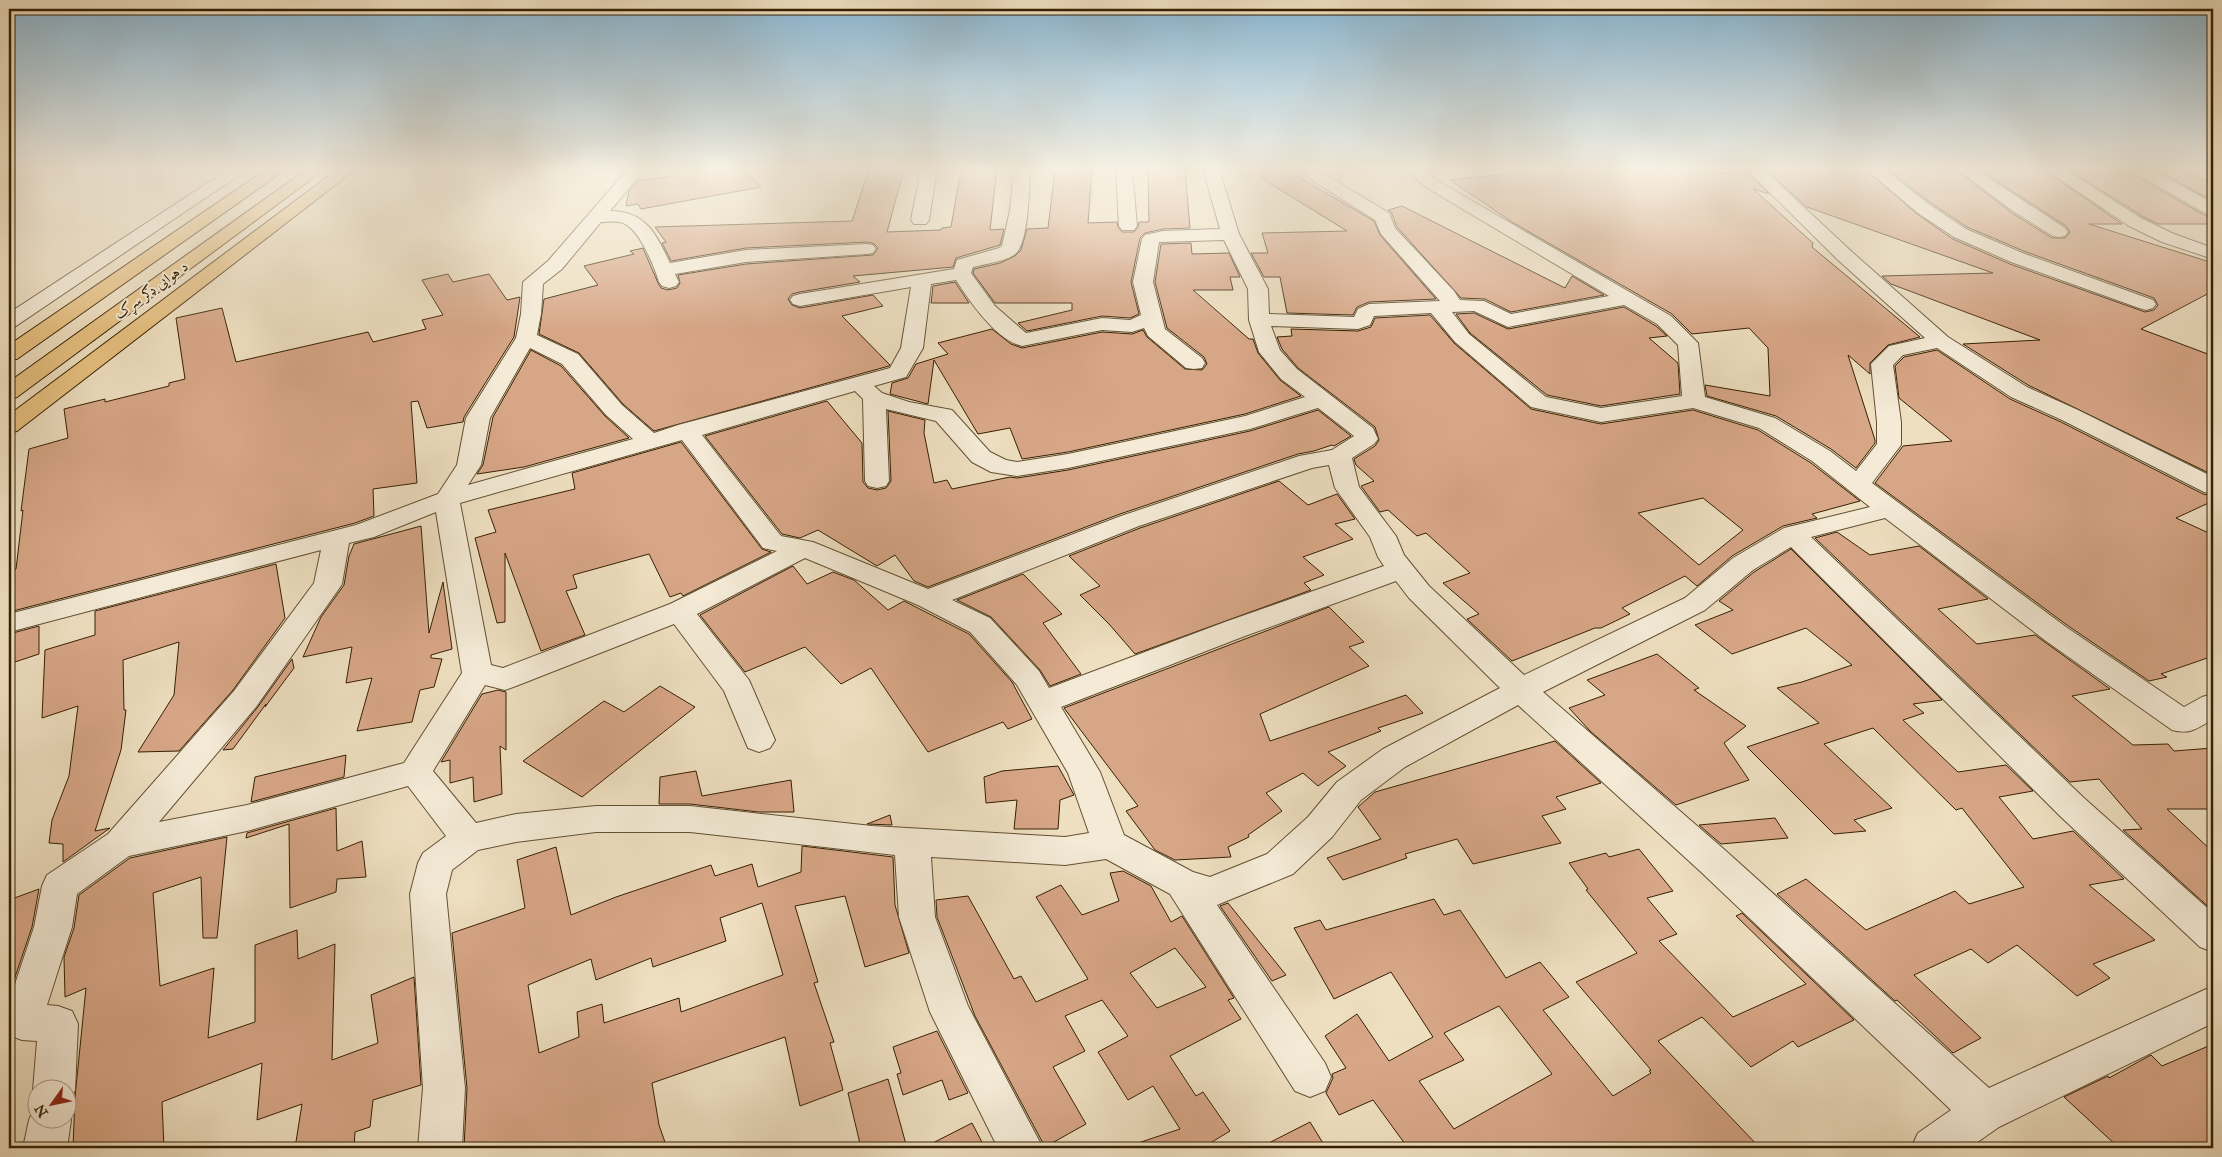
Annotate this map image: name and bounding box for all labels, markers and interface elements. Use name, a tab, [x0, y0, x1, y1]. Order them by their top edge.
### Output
street label: د هوایی ډګر سړک	[111, 257, 193, 325]
north arrow	[28, 1080, 78, 1130]
text: N	[31, 1101, 52, 1120]

